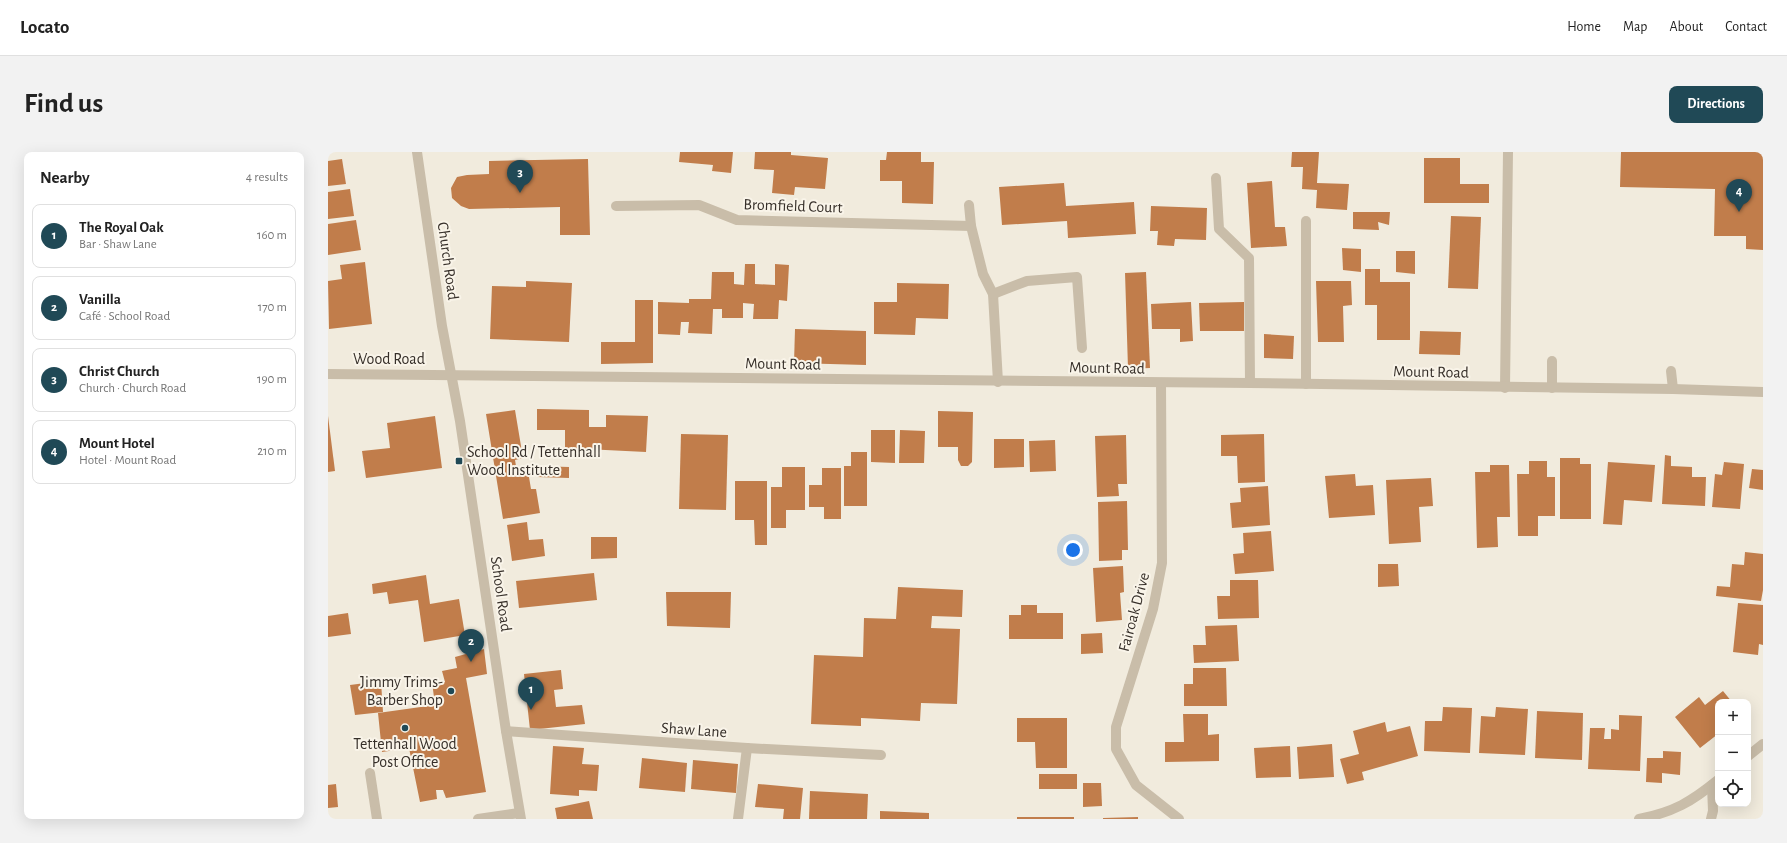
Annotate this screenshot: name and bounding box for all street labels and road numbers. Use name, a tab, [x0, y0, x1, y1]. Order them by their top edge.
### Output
street label: Bromfield Court	[743, 196, 843, 216]
street label: Church Road	[435, 221, 461, 301]
street label: Wood Road	[353, 351, 425, 367]
street label: Mount Road	[745, 355, 821, 373]
street label: Mount Road	[1069, 359, 1145, 377]
street label: Mount Road	[1393, 363, 1469, 381]
street label: School Road	[488, 555, 514, 633]
street label: Fairoak Drive	[1116, 571, 1152, 653]
street label: Shaw Lane	[661, 720, 727, 740]

